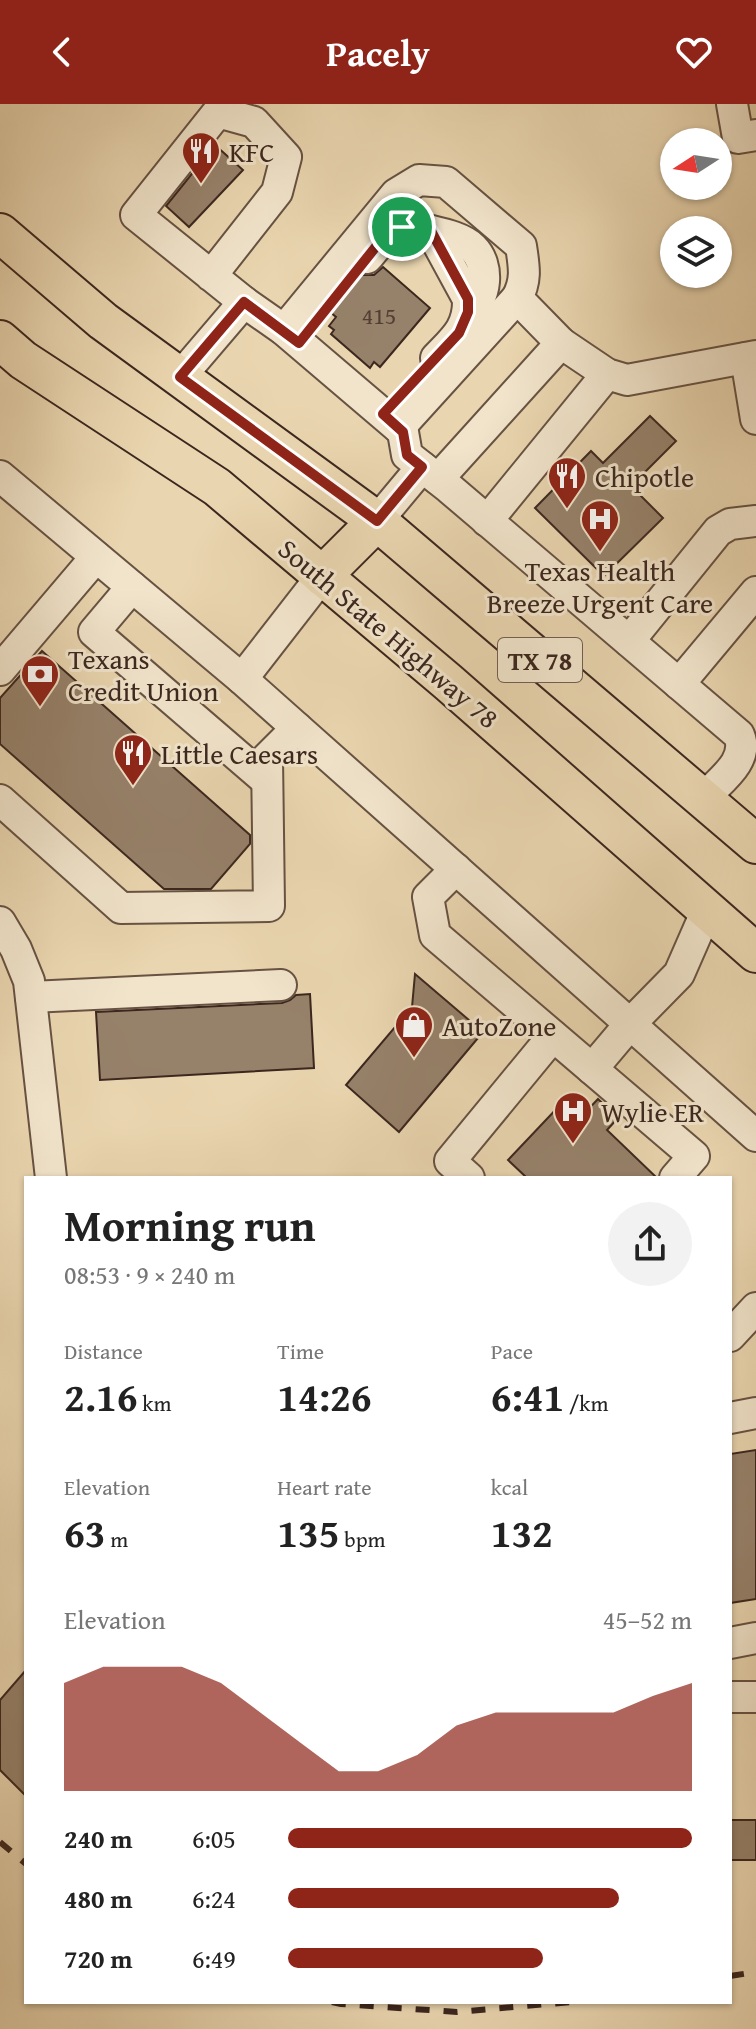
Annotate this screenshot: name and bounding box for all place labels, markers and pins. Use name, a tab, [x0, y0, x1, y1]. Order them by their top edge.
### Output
restaurant icon: KFC	[180, 130, 222, 185]
place label: KFC	[229, 131, 274, 172]
pin	[368, 193, 436, 261]
restaurant icon: Chipotle	[546, 455, 588, 510]
place label: Chipotle	[595, 456, 694, 497]
hospital icon: Texas Health Breeze Urgent Care	[579, 498, 621, 553]
place label: Texas Health Breeze Urgent Care	[487, 550, 713, 623]
place label: Texans Credit Union	[68, 638, 219, 711]
bank icon: Texans Credit Union	[19, 653, 61, 708]
restaurant icon: Little Caesars	[112, 732, 154, 787]
place label: Little Caesars	[161, 733, 318, 774]
shop icon: AutoZone	[393, 1004, 435, 1059]
place label: AutoZone	[442, 1005, 556, 1046]
hospital icon: Wylie ER	[552, 1090, 594, 1145]
place label: Wylie ER	[601, 1091, 705, 1132]

